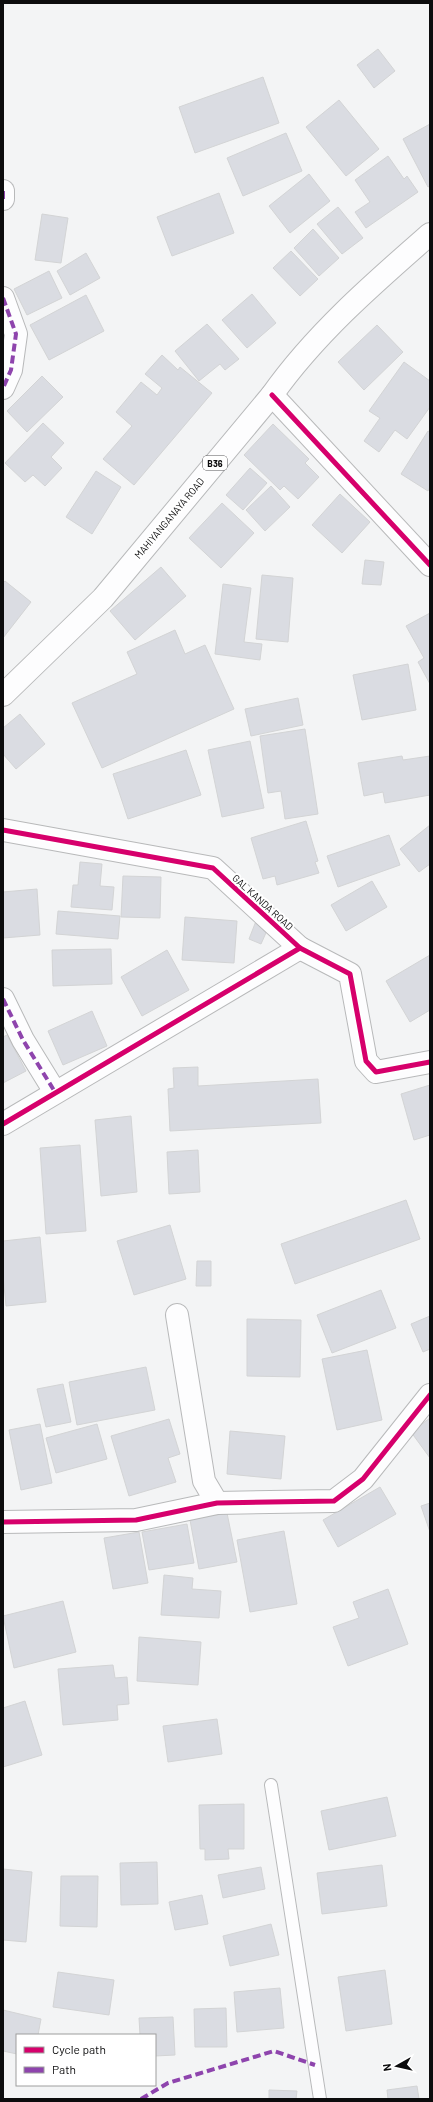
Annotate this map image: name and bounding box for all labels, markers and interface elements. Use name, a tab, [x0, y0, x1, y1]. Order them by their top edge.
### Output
road number: B36	[203, 456, 227, 470]
street label: MAHIYANGANAYA ROAD	[132, 475, 206, 561]
street label: GAL KANDA ROAD	[230, 872, 296, 932]
legend	[16, 2034, 156, 2086]
text: Cycle path	[52, 2042, 106, 2056]
north arrow	[377, 2046, 417, 2086]
text: Path	[52, 2062, 76, 2076]
text: N	[380, 2063, 394, 2072]

